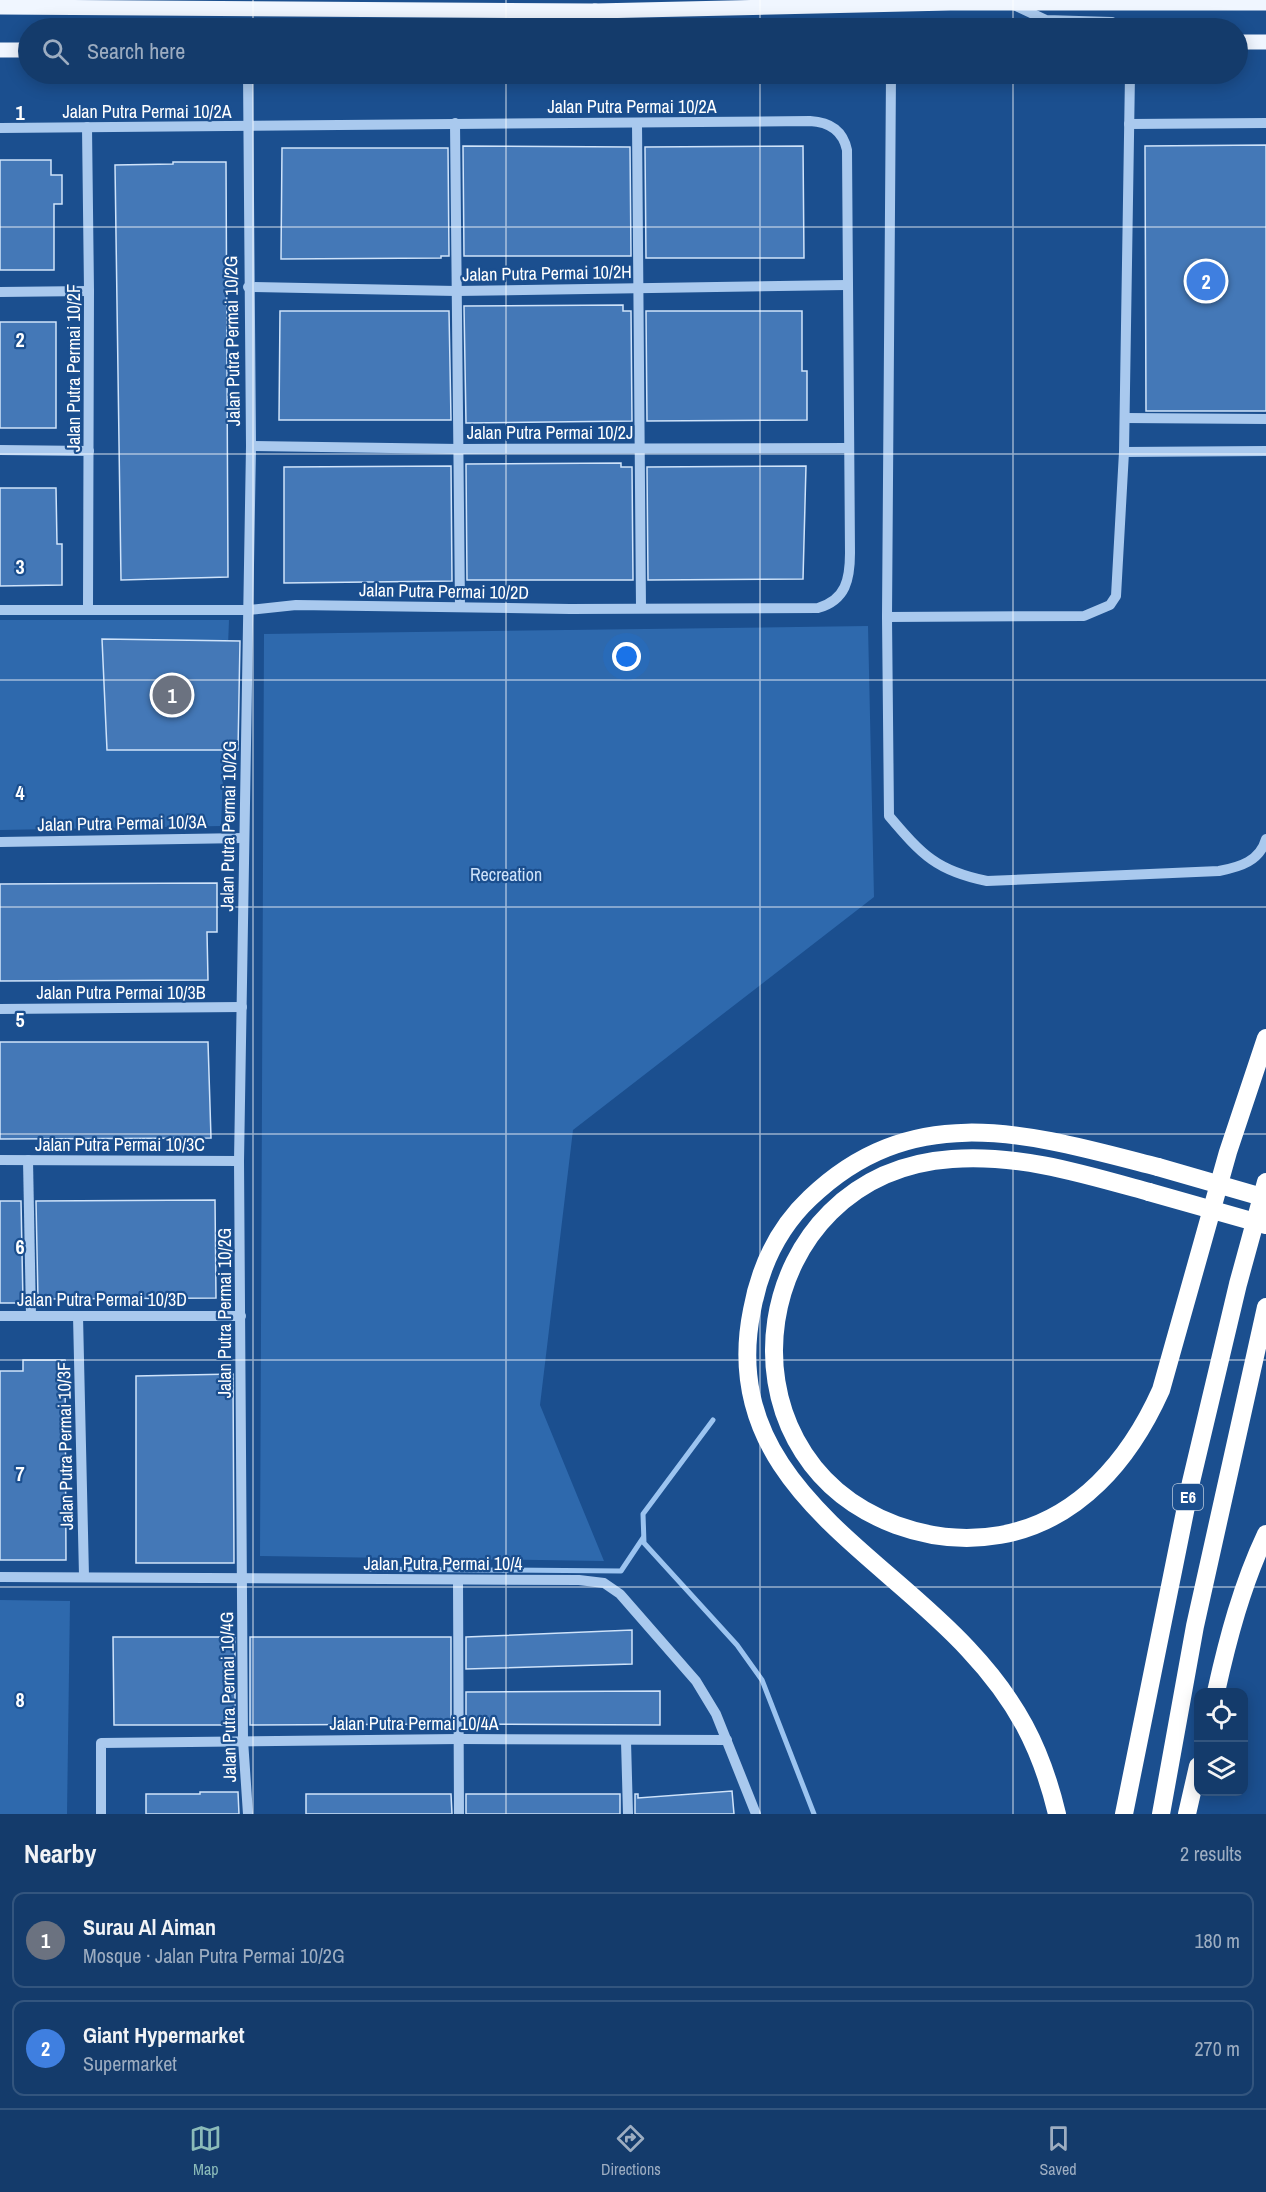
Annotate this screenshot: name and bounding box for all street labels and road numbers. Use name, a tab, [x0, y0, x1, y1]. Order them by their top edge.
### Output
street label: Jalan Putra Permai 10/2A	[547, 94, 717, 119]
street label: Jalan Putra Permai 10/2A	[62, 99, 232, 124]
street label: Jalan Putra Permai 10/2G	[218, 255, 246, 427]
street label: Jalan Putra Permai 10/2H	[462, 259, 632, 287]
street label: Jalan Putra Permai 10/2F	[61, 284, 86, 452]
street label: Jalan Putra Permai 10/2J	[467, 420, 633, 445]
street label: Jalan Putra Permai 10/2D	[359, 577, 529, 605]
street label: Jalan Putra Permai 10/2G	[214, 740, 242, 912]
street label: Jalan Putra Permai 10/3A	[37, 809, 207, 837]
street label: Jalan Putra Permai 10/3B	[36, 980, 206, 1005]
street label: Jalan Putra Permai 10/3C	[35, 1132, 205, 1157]
street label: Jalan Putra Permai 10/2G	[212, 1228, 237, 1398]
street label: Jalan Putra Permai 10/3D	[17, 1287, 187, 1312]
street label: Jalan Putra Permai 10/3F	[51, 1362, 79, 1530]
road number: E6	[1173, 1484, 1203, 1510]
street label: Jalan Putra Permai 10/4	[363, 1551, 523, 1576]
street label: Jalan Putra Permai 10/4G	[214, 1611, 242, 1783]
street label: Jalan Putra Permai 10/4A	[329, 1711, 499, 1736]

